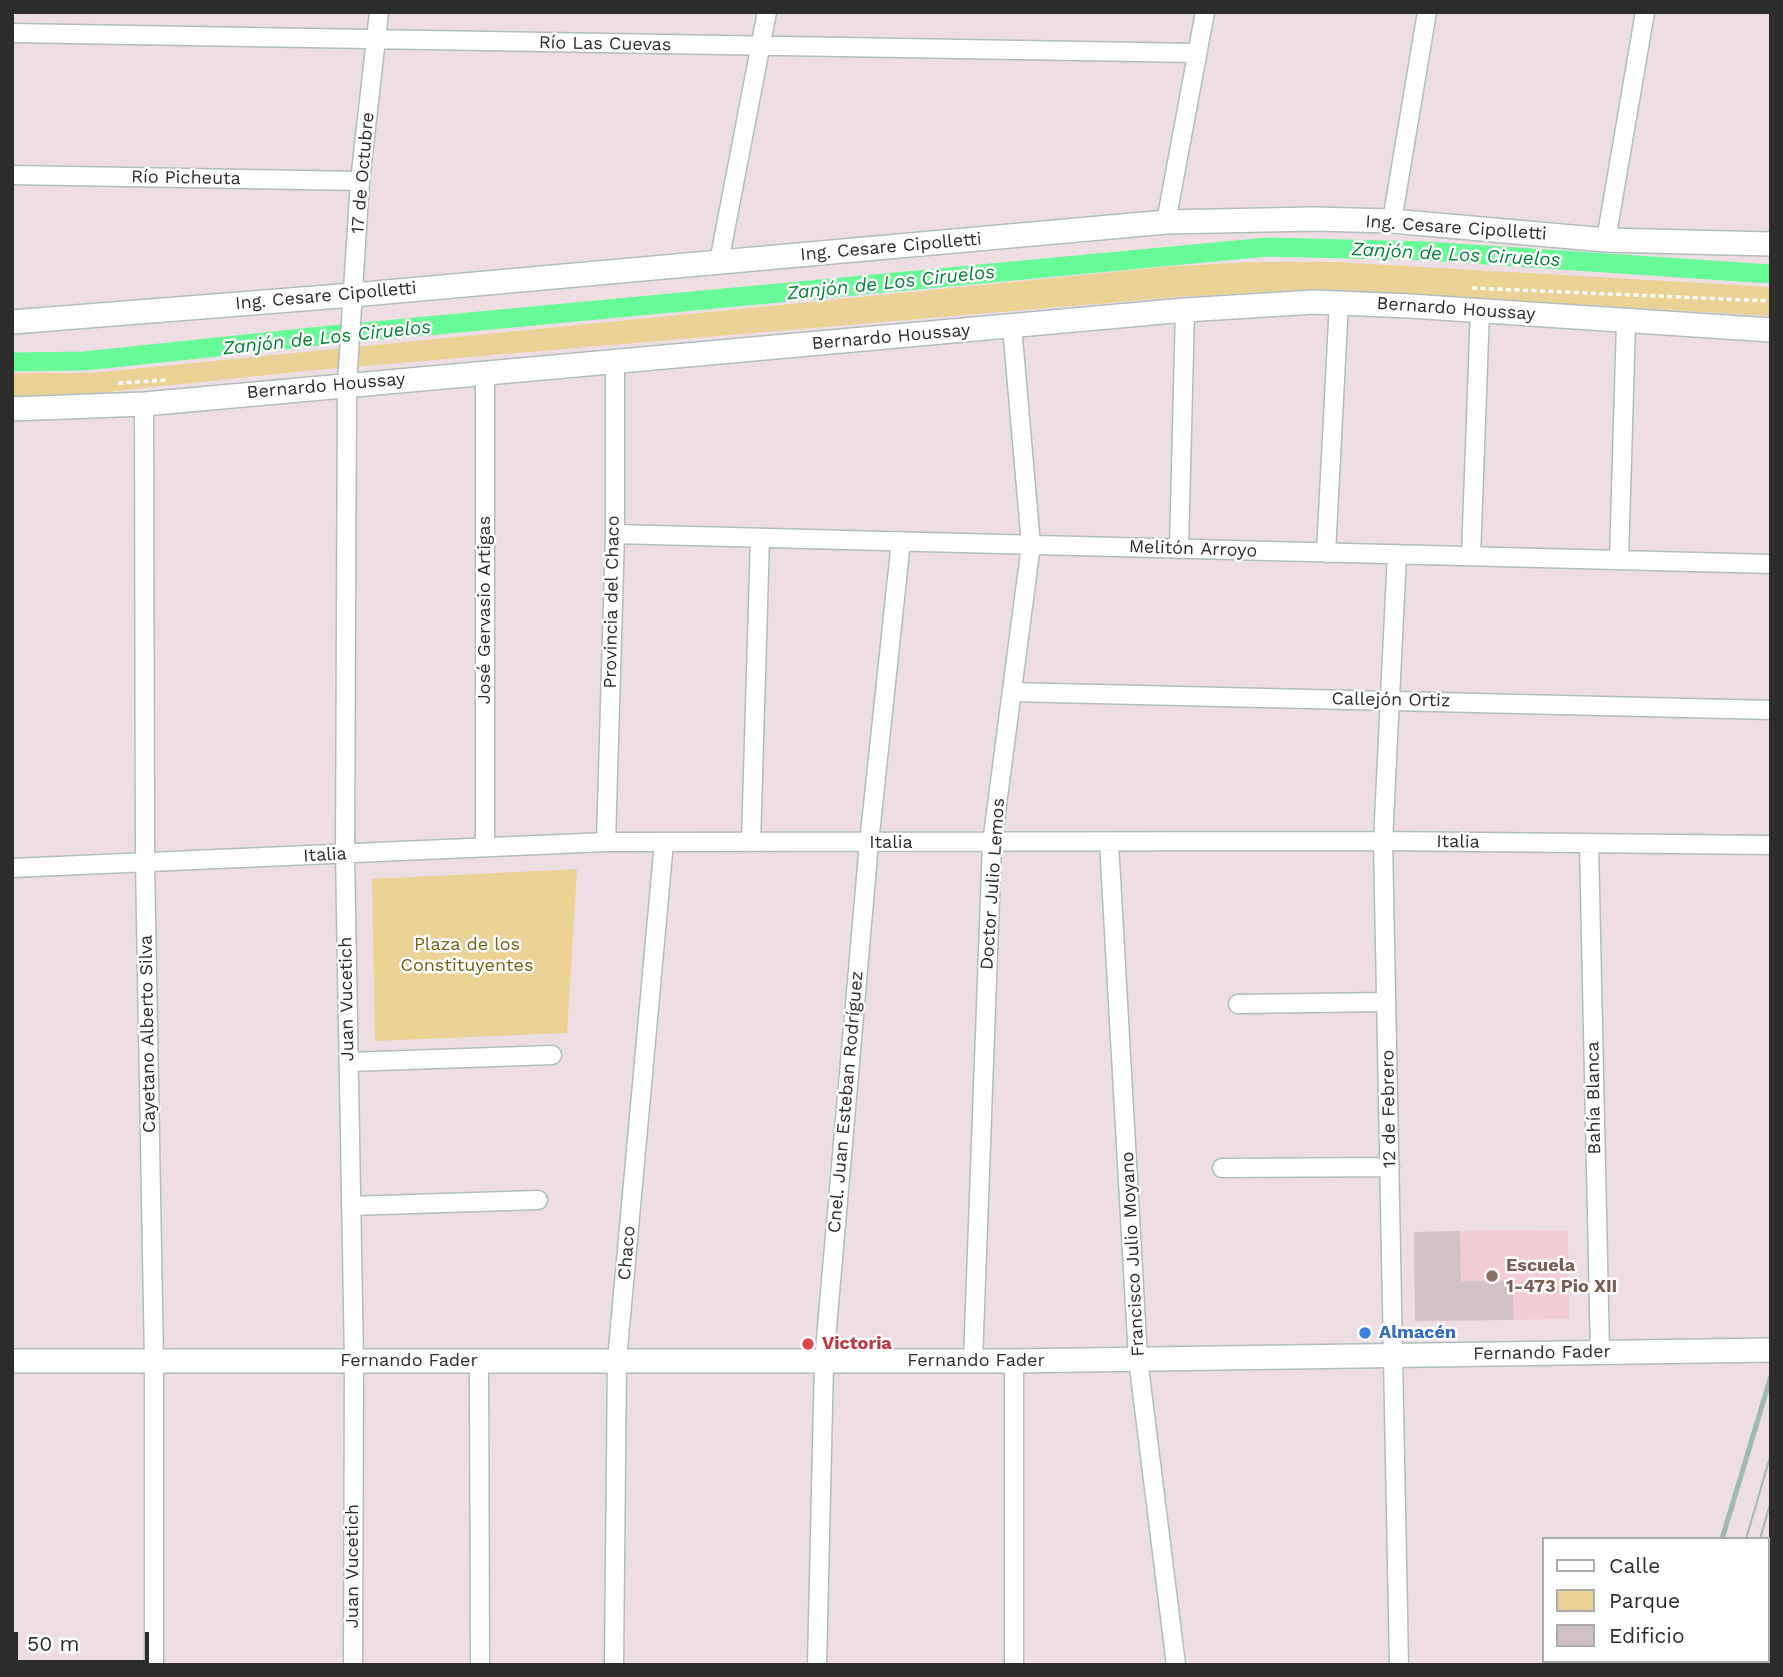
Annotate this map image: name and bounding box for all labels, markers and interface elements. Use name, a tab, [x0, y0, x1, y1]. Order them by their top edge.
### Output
street label: Río Las Cuevas	[539, 32, 671, 56]
street label: 17 de Octubre	[347, 111, 379, 235]
street label: Río Picheuta	[131, 166, 241, 190]
street label: Ing. Cesare Cipolletti	[1364, 211, 1548, 245]
street label: Ing. Cesare Cipolletti	[799, 228, 983, 266]
water label: Zanjón de Los Ciruelos	[1351, 238, 1561, 272]
water label: Zanjón de Los Ciruelos	[786, 261, 996, 305]
street label: Ing. Cesare Cipolletti	[234, 277, 418, 315]
street label: Bernardo Houssay	[1376, 293, 1536, 325]
water label: Zanjón de Los Ciruelos	[222, 316, 432, 360]
street label: Bernardo Houssay	[811, 319, 971, 355]
street label: Bernardo Houssay	[246, 368, 406, 404]
street label: Provincia del Chaco	[600, 515, 624, 689]
street label: José Gervasio Artigas	[474, 516, 496, 704]
street label: Melitón Arroyo	[1128, 536, 1258, 562]
street label: Callejón Ortiz	[1331, 688, 1451, 712]
street label: Doctor Julio Lemos	[976, 797, 1010, 971]
street label: Italia	[1436, 831, 1480, 853]
street label: Italia	[869, 832, 913, 854]
street label: Italia	[303, 843, 347, 867]
park label: Plaza de los Constituyentes	[401, 934, 533, 976]
street label: Cayetano Alberto Silva	[135, 935, 161, 1133]
street label: Juan Vucetich	[335, 937, 359, 1061]
street label: Cnel. Juan Esteban Rodríguez	[824, 970, 868, 1234]
street label: Bahía Blanca	[1582, 1041, 1606, 1155]
street label: 12 de Febrero	[1377, 1050, 1401, 1168]
street label: Francisco Julio Moyano	[1117, 1151, 1149, 1357]
street label: Chaco	[614, 1225, 640, 1281]
place label: Escuela 1-473 Pio XII	[1506, 1255, 1617, 1298]
marker: Escuela 1-473 Pio XII	[1484, 1268, 1500, 1284]
place label: Almacén	[1379, 1322, 1456, 1344]
marker: Almacén	[1357, 1325, 1373, 1341]
place label: Victoria	[822, 1333, 892, 1355]
marker: Victoria	[800, 1336, 816, 1352]
street label: Fernando Fader	[1473, 1341, 1611, 1365]
street label: Fernando Fader	[340, 1350, 478, 1372]
street label: Fernando Fader	[907, 1350, 1045, 1372]
street label: Juan Vucetich	[342, 1504, 364, 1628]
legend	[1542, 1537, 1769, 1663]
text: Calle	[1609, 1553, 1660, 1578]
text: Parque	[1609, 1588, 1680, 1613]
scale bar	[18, 1618, 152, 1662]
text: Edificio	[1609, 1623, 1685, 1648]
text: 50 m	[27, 1631, 79, 1656]

